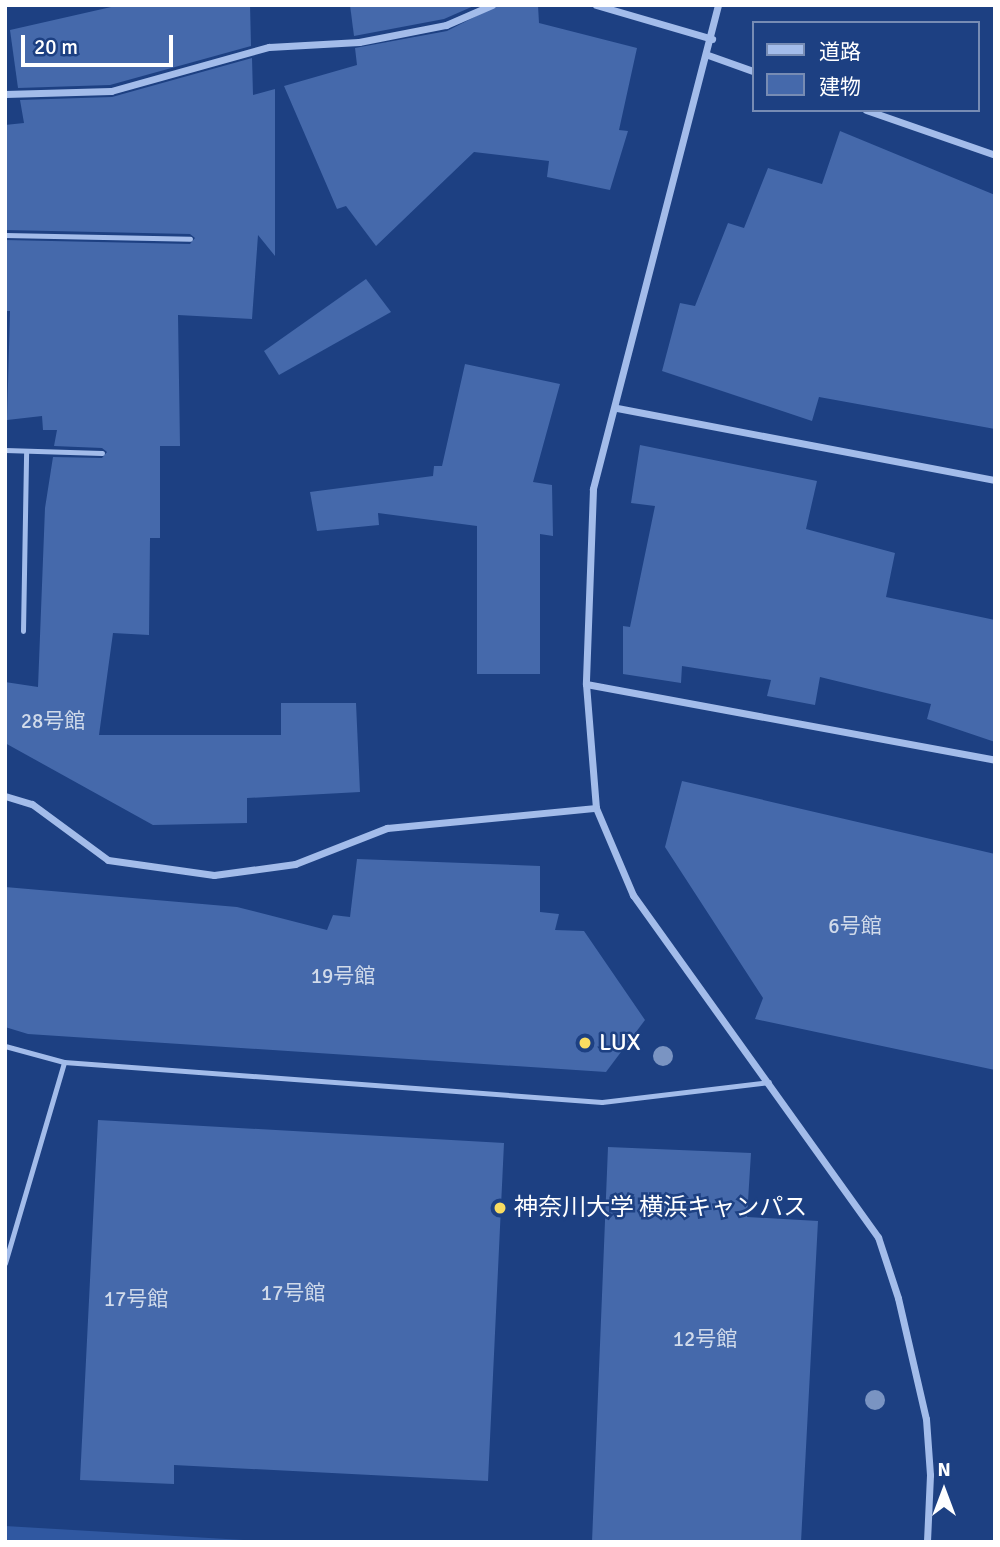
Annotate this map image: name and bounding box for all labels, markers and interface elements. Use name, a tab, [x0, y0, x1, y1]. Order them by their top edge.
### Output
scale bar	[24, 21, 177, 65]
legend	[752, 21, 979, 112]
text: 20 m	[34, 34, 78, 60]
text: 道路	[819, 39, 861, 65]
text: 建物	[819, 74, 861, 100]
house number: 28号館	[21, 708, 85, 734]
house number: 6号館	[828, 913, 882, 939]
house number: 19号館	[311, 963, 375, 989]
place label: LUX	[599, 1029, 641, 1057]
marker: LUX	[577, 1035, 593, 1051]
place label: 神奈川大学 横浜キャンパス	[514, 1194, 807, 1222]
marker: 神奈川大学 横浜キャンパス	[492, 1200, 508, 1216]
house number: 17号館	[261, 1280, 325, 1306]
house number: 17号館	[104, 1286, 168, 1312]
house number: 12号館	[673, 1326, 737, 1352]
north arrow	[909, 1456, 979, 1526]
text: N	[937, 1458, 951, 1482]

